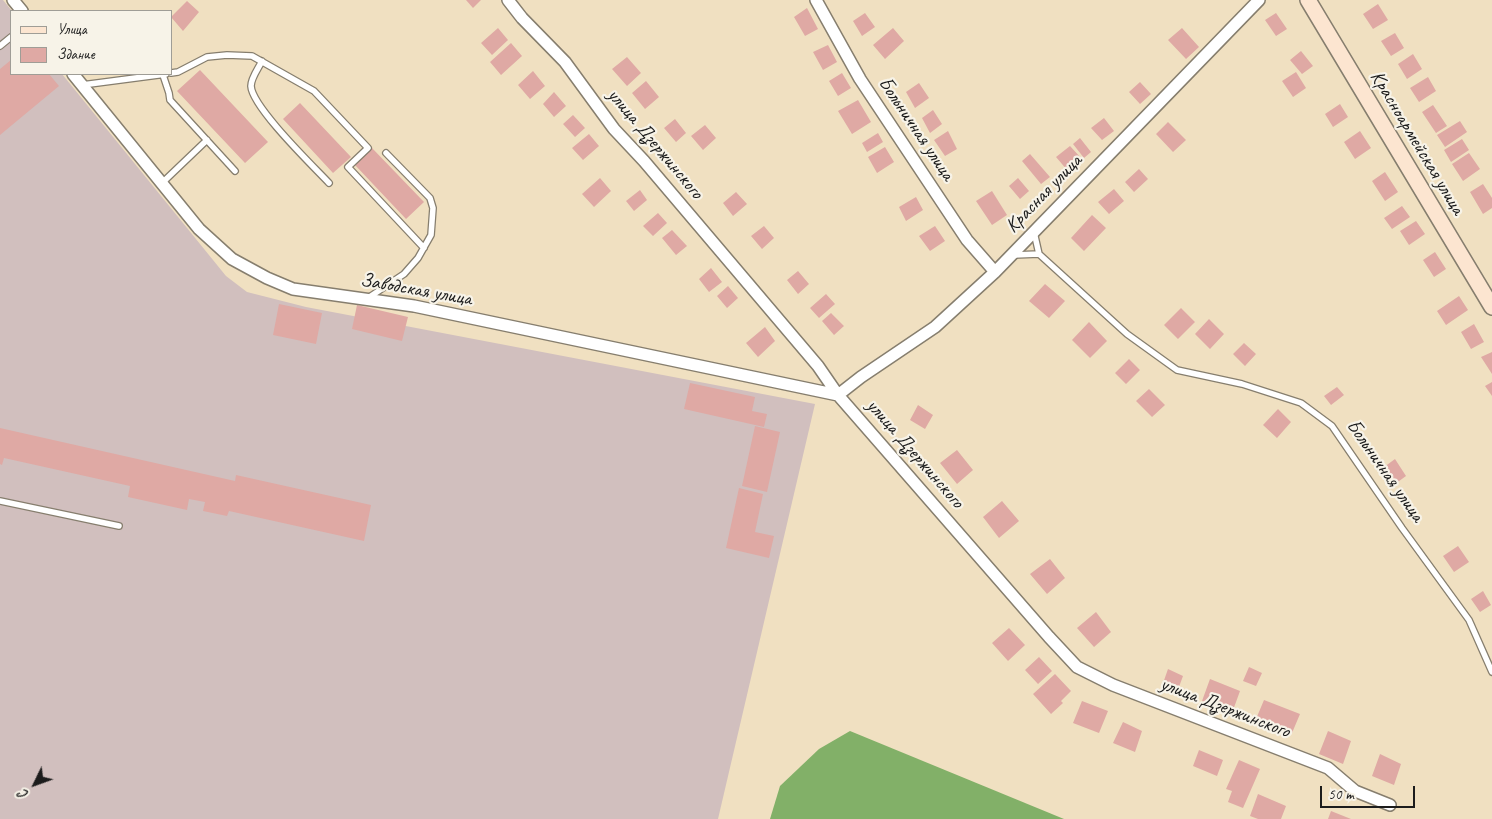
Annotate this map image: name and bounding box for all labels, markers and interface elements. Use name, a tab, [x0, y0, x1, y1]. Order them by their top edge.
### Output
legend	[10, 10, 172, 75]
text: Улица	[57, 20, 87, 39]
text: Здание	[57, 45, 95, 64]
street label: Красноармейская улица	[1365, 67, 1469, 219]
street label: Больничная улица	[873, 73, 959, 185]
street label: улица Дзержинского	[602, 84, 708, 204]
street label: Красная улица	[1001, 150, 1087, 238]
street label: Заводская улица	[358, 268, 474, 312]
street label: улица Дзержинского	[861, 394, 969, 514]
street label: Больничная улица	[1341, 415, 1429, 527]
street label: улица Дзержинского	[1157, 672, 1293, 744]
north arrow	[10, 759, 60, 809]
scale bar	[1322, 776, 1417, 808]
text: 50 m	[1328, 785, 1354, 804]
text: С	[15, 786, 32, 803]

